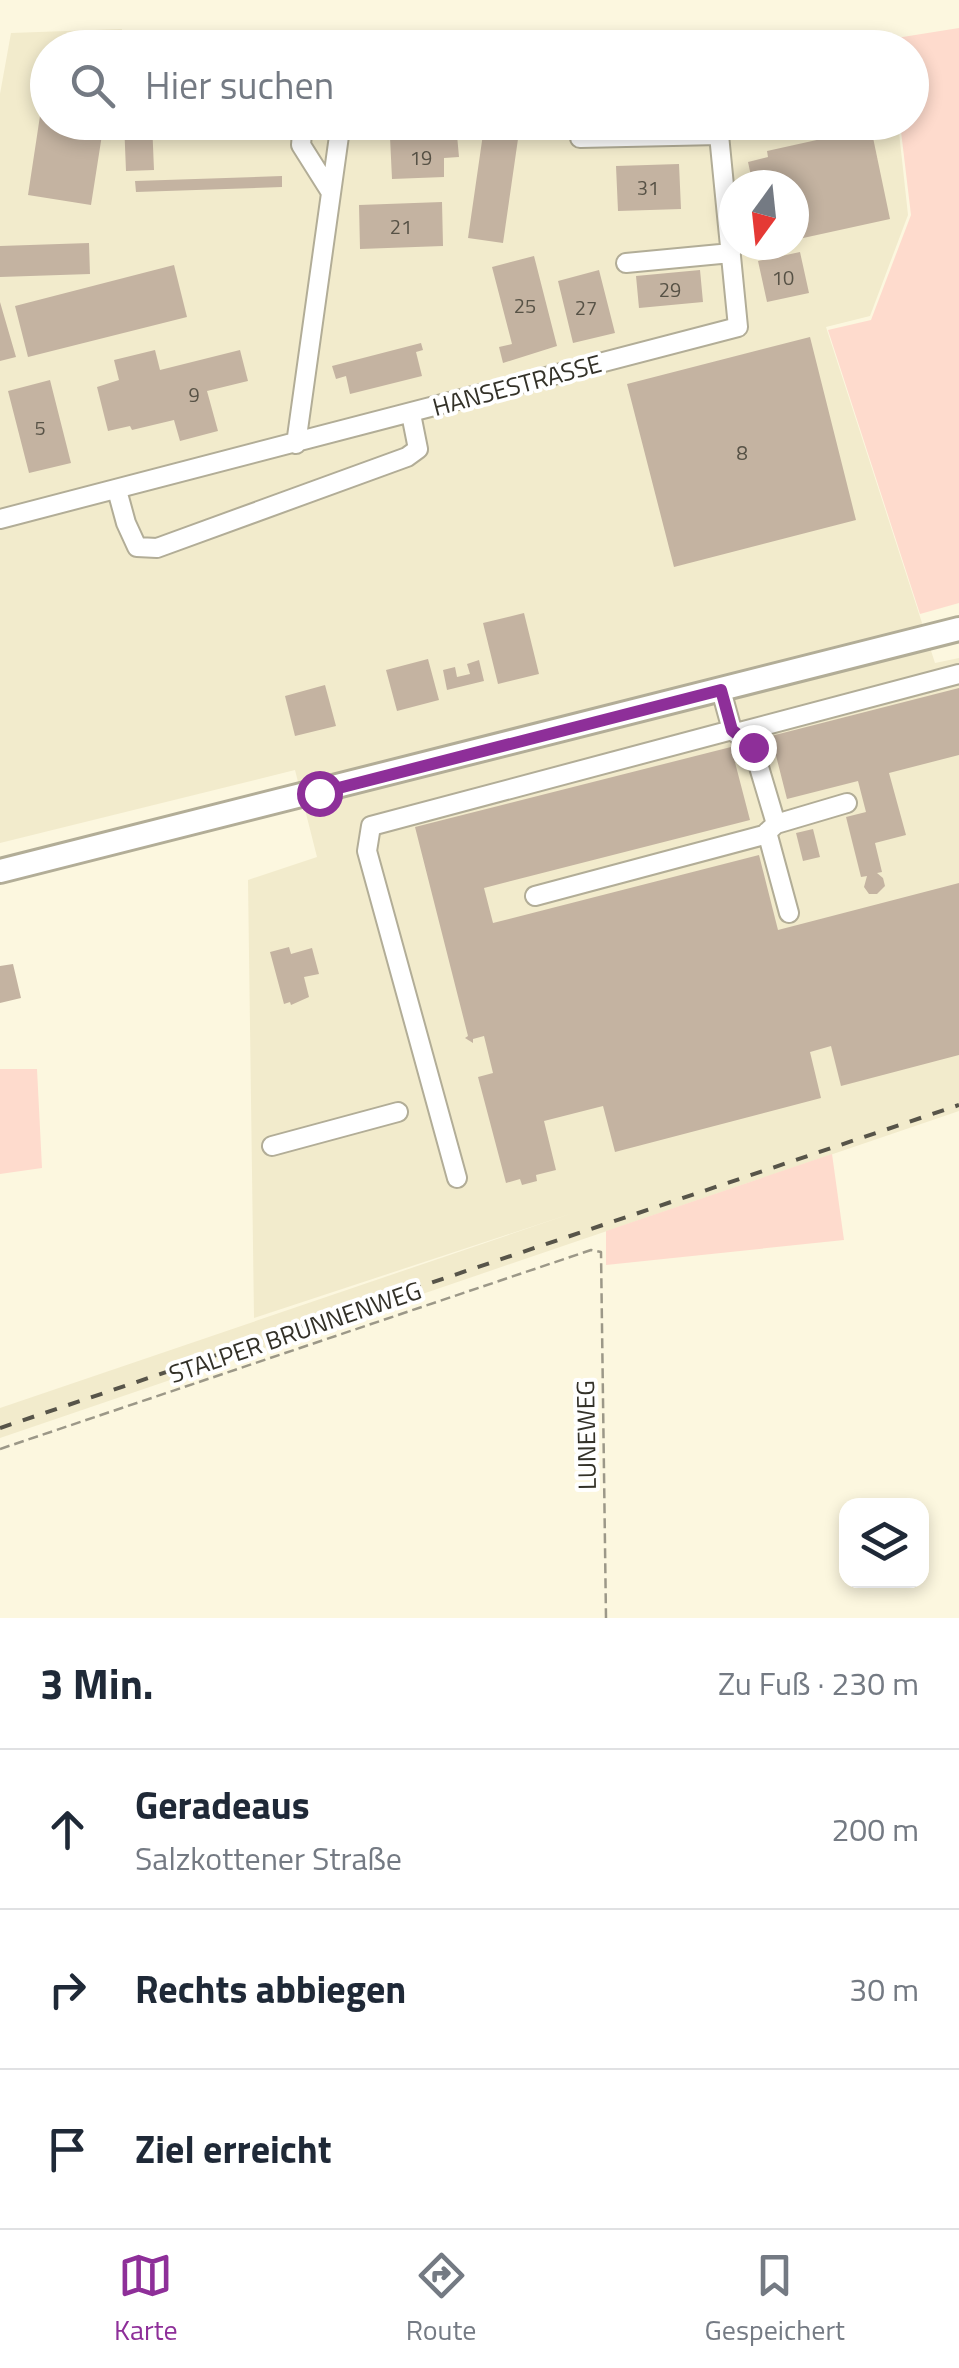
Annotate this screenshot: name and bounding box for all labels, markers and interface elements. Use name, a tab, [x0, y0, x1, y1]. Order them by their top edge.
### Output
search box	[30, 30, 929, 140]
text: Hier suchen	[145, 56, 334, 114]
icon: search	[65, 58, 120, 113]
house number: 19	[410, 142, 432, 173]
north arrow	[719, 170, 809, 260]
house number: 31	[637, 172, 659, 203]
house number: 21	[390, 211, 412, 242]
house number: 10	[772, 262, 794, 293]
house number: 29	[659, 274, 681, 305]
house number: 25	[514, 290, 536, 321]
house number: 27	[575, 292, 597, 323]
street label: HANSESTRASSE	[428, 344, 606, 426]
house number: 9	[188, 379, 200, 410]
house number: 5	[34, 412, 46, 443]
house number: 8	[736, 437, 748, 468]
route end	[731, 725, 777, 771]
route start	[297, 771, 343, 817]
street label: STALPER BRUNNENWEG	[164, 1271, 426, 1393]
street label: LUNEWEG	[566, 1380, 606, 1490]
map controls	[839, 1498, 929, 1588]
button: layers	[839, 1498, 929, 1588]
text: 3 Min.	[40, 1651, 154, 1715]
text: Zu Fuß · 230 m	[718, 1659, 919, 1707]
text: Geradeaus	[135, 1776, 310, 1834]
icon: ahead	[40, 1802, 95, 1857]
text: 200 m	[831, 1805, 919, 1853]
text: Salzkottener Straße	[135, 1834, 402, 1882]
text: Rechts abbiegen	[135, 1960, 406, 2018]
icon: right	[40, 1962, 95, 2017]
text: 30 m	[849, 1965, 919, 2013]
text: Ziel erreicht	[135, 2120, 332, 2178]
icon: arrive	[40, 2122, 95, 2177]
tab: Karte	[114, 2248, 178, 2351]
tab: Route	[406, 2248, 476, 2351]
tab: Gespeichert	[705, 2248, 845, 2351]

